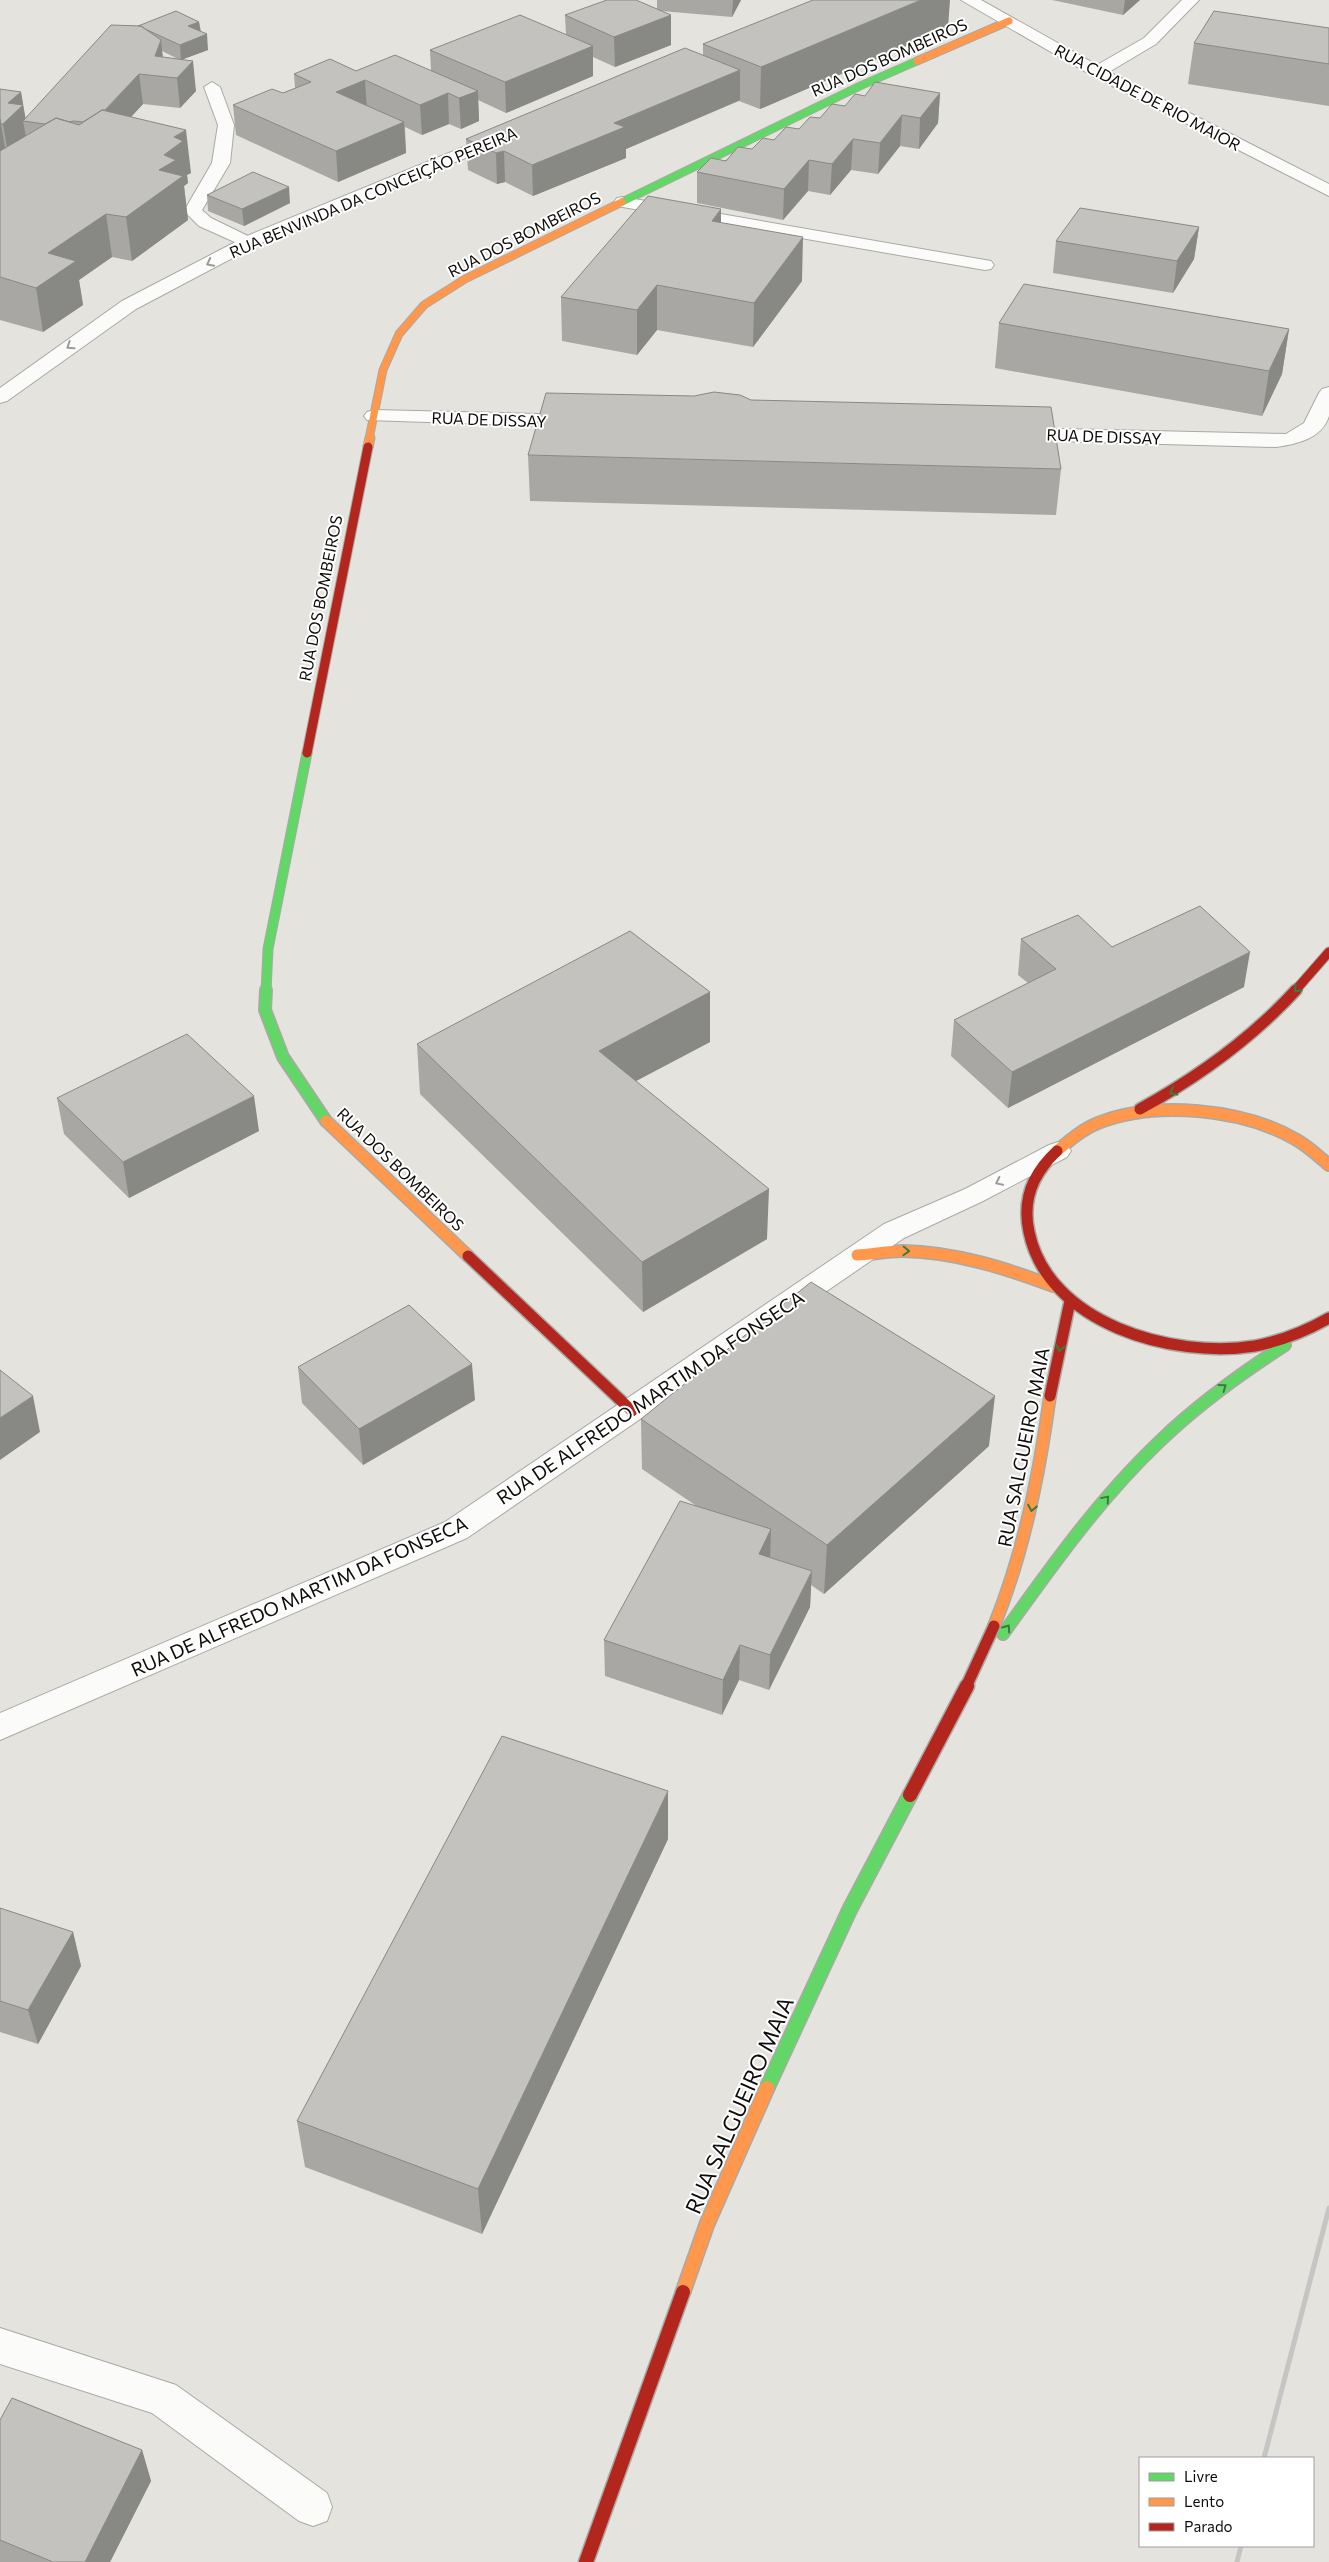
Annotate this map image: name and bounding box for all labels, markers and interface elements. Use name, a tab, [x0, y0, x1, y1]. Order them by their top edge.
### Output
street label: RUA DOS BOMBEIROS	[808, 14, 970, 100]
street label: RUA CIDADE DE RIO MAIOR	[1052, 40, 1245, 154]
street label: RUA BENVINDA DA CONCEIÇÃO PEREIRA	[226, 123, 520, 261]
street label: RUA DOS BOMBEIROS	[445, 187, 603, 281]
one-way arrow	[206, 257, 215, 267]
one-way arrow	[66, 339, 75, 349]
street label: RUA DE DISSAY	[431, 407, 547, 431]
street label: RUA DE DISSAY	[1046, 424, 1162, 448]
street label: RUA DOS BOMBEIROS	[295, 513, 345, 683]
one-way arrow	[1294, 983, 1303, 992]
one-way arrow	[1170, 1086, 1179, 1096]
street label: RUA DOS BOMBEIROS	[334, 1104, 468, 1234]
one-way arrow	[996, 1176, 1005, 1186]
one-way arrow	[902, 1246, 910, 1257]
street label: RUA DE ALFREDO MARTIM DA FONSECA	[492, 1285, 808, 1509]
one-way arrow	[1056, 1344, 1066, 1353]
street label: RUA SALGUEIRO MAIA	[992, 1345, 1054, 1549]
one-way arrow	[1217, 1384, 1227, 1393]
one-way arrow	[1101, 1496, 1109, 1505]
one-way arrow	[1027, 1504, 1038, 1513]
street label: RUA DE ALFREDO MARTIM DA FONSECA	[127, 1511, 471, 1681]
one-way arrow	[1001, 1624, 1010, 1634]
street label: RUA SALGUEIRO MAIA	[679, 1992, 799, 2218]
legend	[1139, 2457, 1314, 2547]
text: Livre	[1184, 2467, 1218, 2485]
text: Lento	[1184, 2492, 1224, 2510]
text: Parado	[1184, 2517, 1233, 2535]

